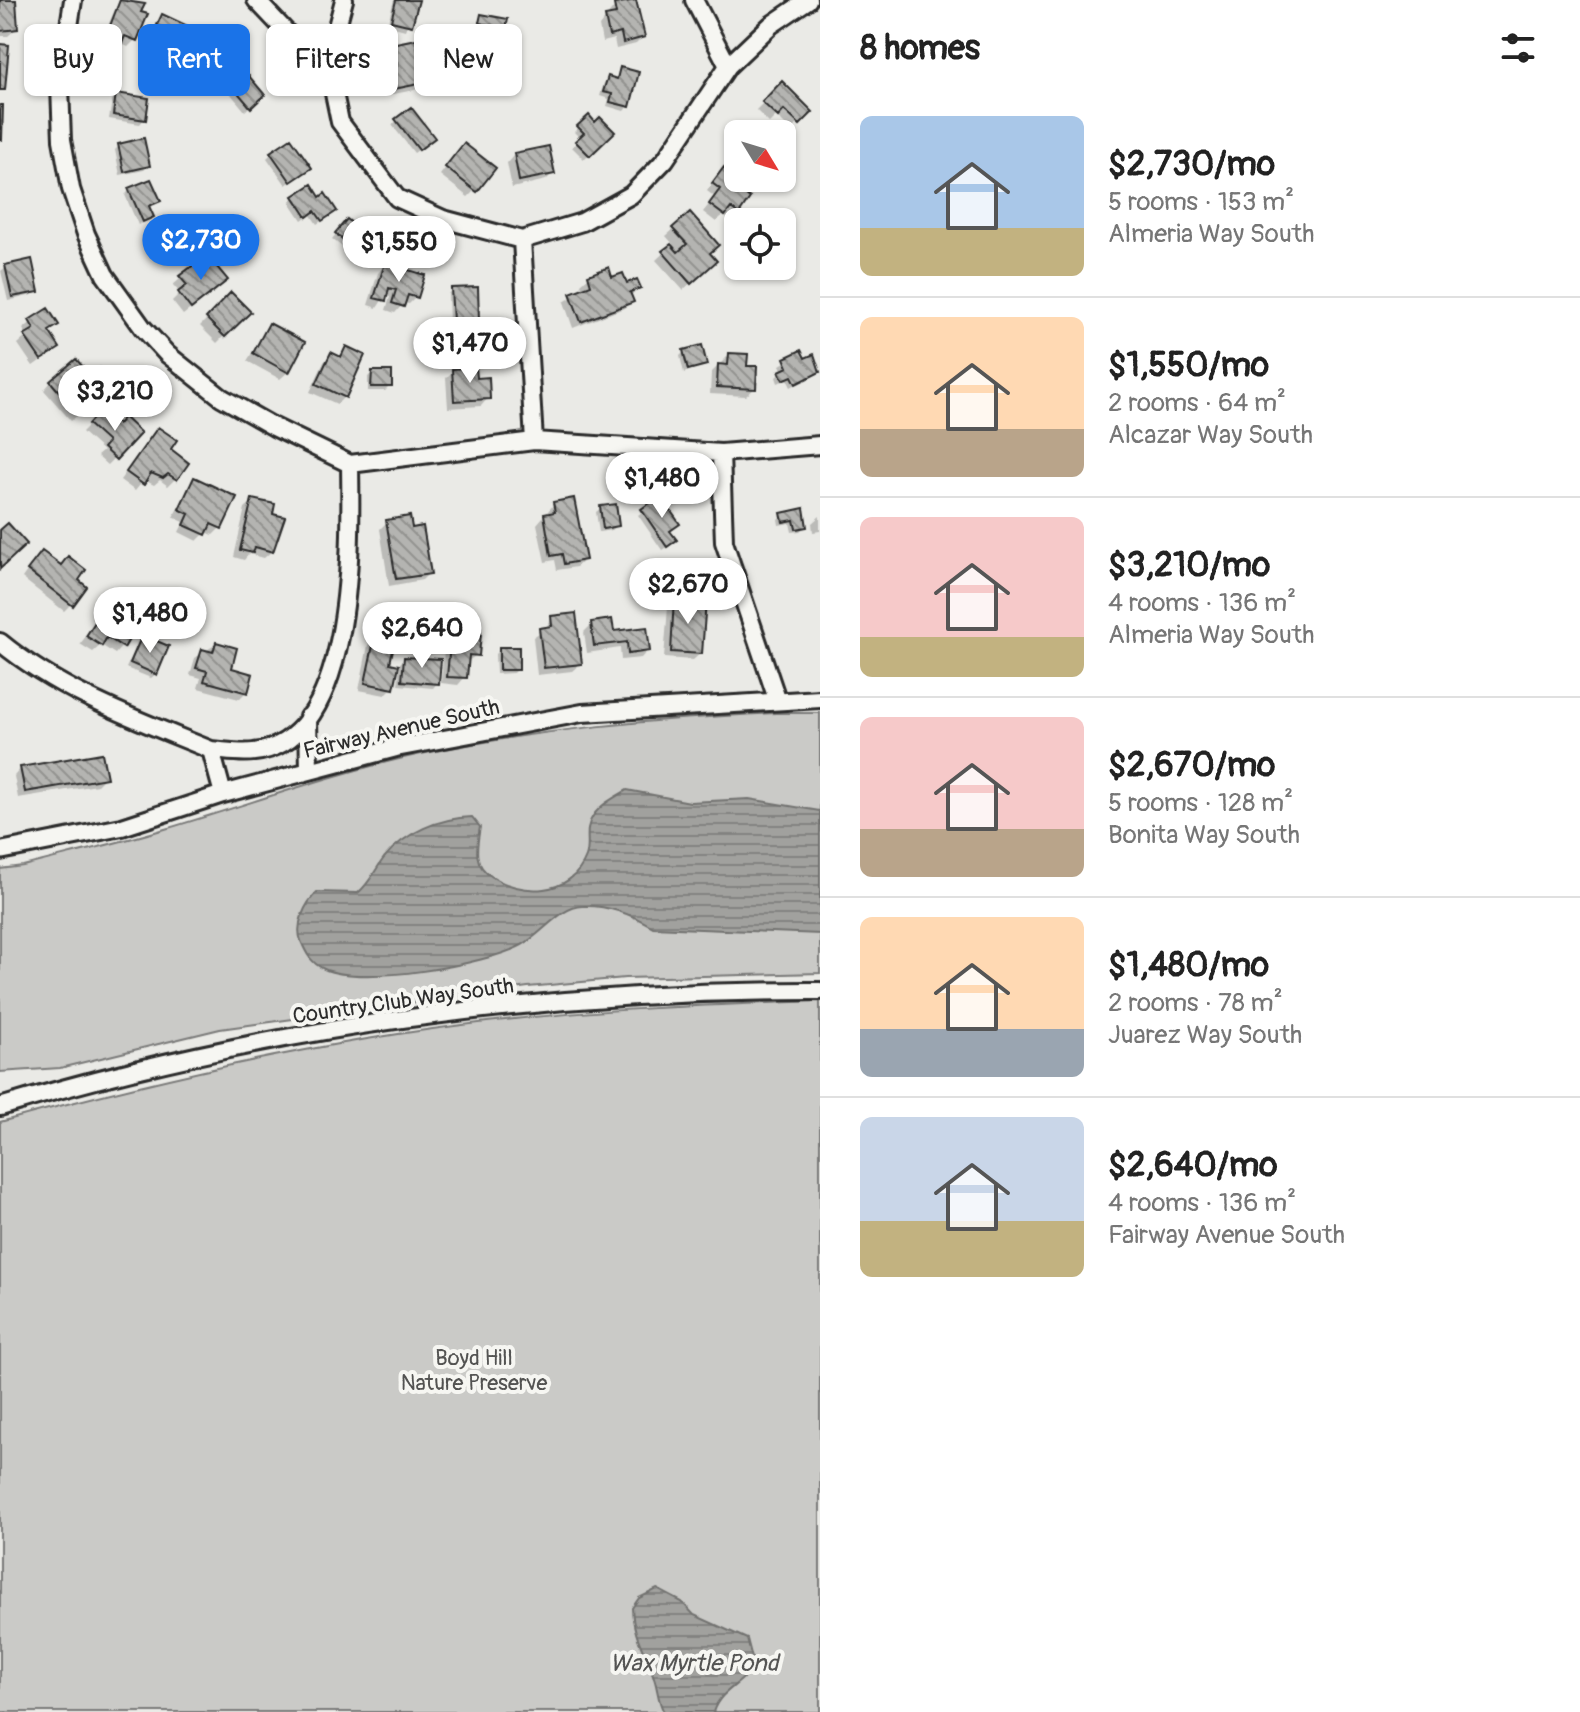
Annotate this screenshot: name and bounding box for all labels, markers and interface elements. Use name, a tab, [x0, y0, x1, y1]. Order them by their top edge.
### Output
chip: Buy	[24, 24, 122, 96]
chip: Rent	[138, 24, 250, 96]
chip: Filters	[266, 24, 398, 96]
chip: New	[414, 24, 522, 96]
icon: filters	[1496, 26, 1540, 70]
text: 8 homes	[860, 27, 980, 70]
north arrow	[724, 120, 796, 192]
map controls	[724, 120, 796, 280]
text: $2,730/mo	[1108, 143, 1275, 186]
icon: home	[924, 148, 1020, 244]
text: 5 rooms · 153 m²	[1108, 186, 1294, 218]
button: locate	[724, 208, 796, 280]
pin: $2,730	[136, 214, 266, 282]
pin: $1,550	[334, 216, 464, 284]
text: Almeria Way South	[1108, 218, 1315, 250]
text: $2,730	[160, 224, 242, 256]
text: $1,550	[361, 226, 437, 258]
pin: $1,470	[405, 317, 535, 385]
text: $1,470	[431, 327, 509, 359]
text: $1,550/mo	[1108, 344, 1269, 387]
icon: home	[924, 349, 1020, 445]
pin: $3,210	[50, 365, 180, 433]
text: $3,210	[76, 375, 154, 407]
text: 2 rooms · 64 m²	[1108, 387, 1286, 419]
text: Alcazar Way South	[1108, 419, 1313, 451]
pin: $1,480	[597, 452, 727, 520]
text: $1,480	[624, 462, 700, 494]
text: $3,210/mo	[1108, 544, 1270, 587]
icon: home	[924, 549, 1020, 645]
pin: $2,670	[623, 558, 753, 626]
text: $2,670	[647, 568, 729, 600]
pin: $1,480	[85, 587, 215, 655]
text: 4 rooms · 136 m²	[1108, 587, 1296, 619]
text: $1,480	[112, 597, 188, 629]
pin: $2,640	[357, 602, 487, 670]
text: $2,640	[380, 612, 464, 644]
text: Almeria Way South	[1108, 619, 1315, 651]
street label: Fairway Avenue South	[300, 693, 502, 765]
text: $2,670/mo	[1108, 744, 1275, 787]
icon: home	[924, 749, 1020, 845]
text: 5 rooms · 128 m²	[1108, 787, 1293, 819]
text: Bonita Way South	[1108, 819, 1300, 851]
text: $1,480/mo	[1108, 944, 1269, 987]
icon: home	[924, 949, 1020, 1045]
street label: Country Club Way South	[291, 972, 516, 1030]
text: 2 rooms · 78 m²	[1108, 987, 1283, 1019]
text: Juarez Way South	[1108, 1019, 1302, 1051]
text: $2,640/mo	[1108, 1144, 1277, 1187]
icon: home	[924, 1149, 1020, 1245]
text: 4 rooms · 136 m²	[1108, 1187, 1296, 1219]
text: Fairway Avenue South	[1108, 1219, 1345, 1251]
park label: Boyd Hill Nature Preserve	[401, 1344, 547, 1397]
water label: Wax Myrtle Pond	[610, 1649, 782, 1678]

